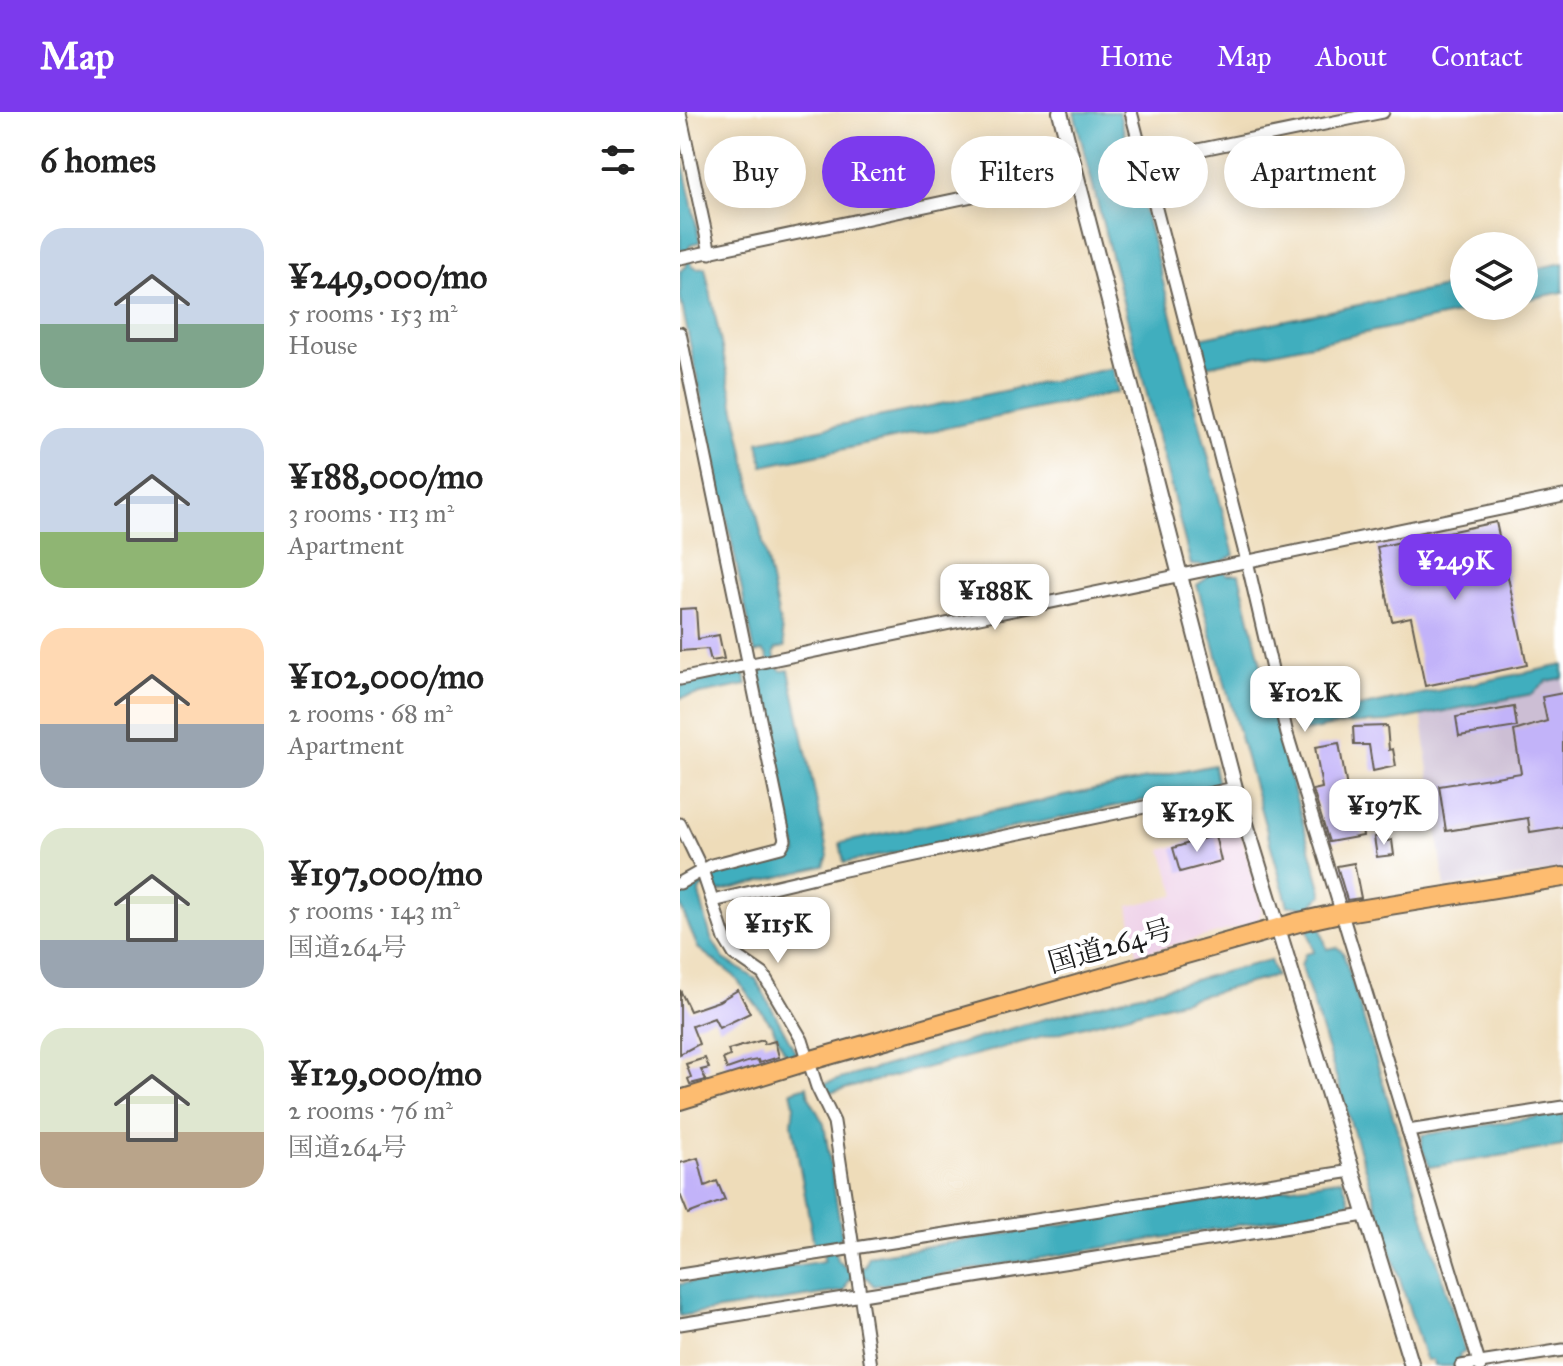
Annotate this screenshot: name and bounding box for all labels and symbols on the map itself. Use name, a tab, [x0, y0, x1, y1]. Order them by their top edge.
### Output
pin: ¥249K	[1399, 534, 1511, 602]
pin: ¥188K	[939, 564, 1051, 632]
pin: ¥102K	[1249, 666, 1361, 734]
pin: ¥197K	[1328, 779, 1440, 847]
pin: ¥129K	[1141, 786, 1253, 854]
pin: ¥115K	[722, 897, 834, 965]
street label: 国道264号	[1044, 912, 1176, 980]

